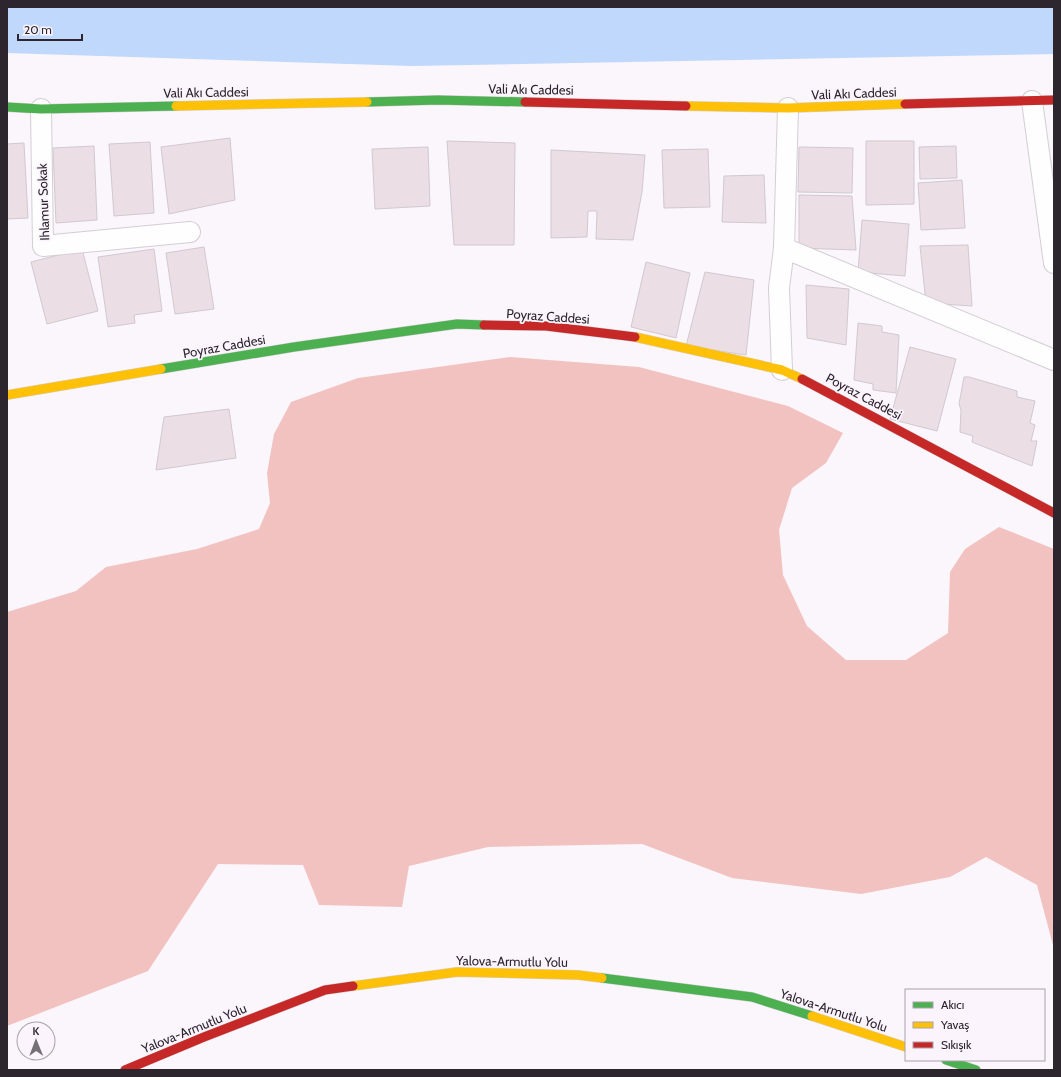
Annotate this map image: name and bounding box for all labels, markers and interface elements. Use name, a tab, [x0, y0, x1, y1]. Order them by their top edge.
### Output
scale bar	[18, 16, 82, 42]
text: 20 m	[24, 22, 52, 37]
street label: Vali Akı Caddesi	[488, 80, 574, 98]
street label: Vali Akı Caddesi	[163, 83, 249, 101]
street label: Vali Akı Caddesi	[811, 84, 897, 102]
street label: Ihlamur Sokak	[34, 163, 52, 241]
street label: Poyraz Caddesi	[506, 305, 590, 327]
street label: Poyraz Caddesi	[181, 331, 267, 361]
street label: Poyraz Caddesi	[823, 369, 905, 423]
street label: Yalova-Armutlu Yolu	[455, 952, 568, 970]
street label: Yalova-Armutlu Yolu	[777, 985, 890, 1035]
legend	[905, 989, 1045, 1061]
text: Akıcı	[941, 997, 964, 1012]
street label: Yalova-Armutlu Yolu	[138, 1000, 249, 1057]
text: Yavaş	[940, 1017, 969, 1032]
north arrow	[16, 1021, 56, 1061]
text: K	[32, 1024, 39, 1038]
text: Sıkışık	[941, 1037, 972, 1052]

